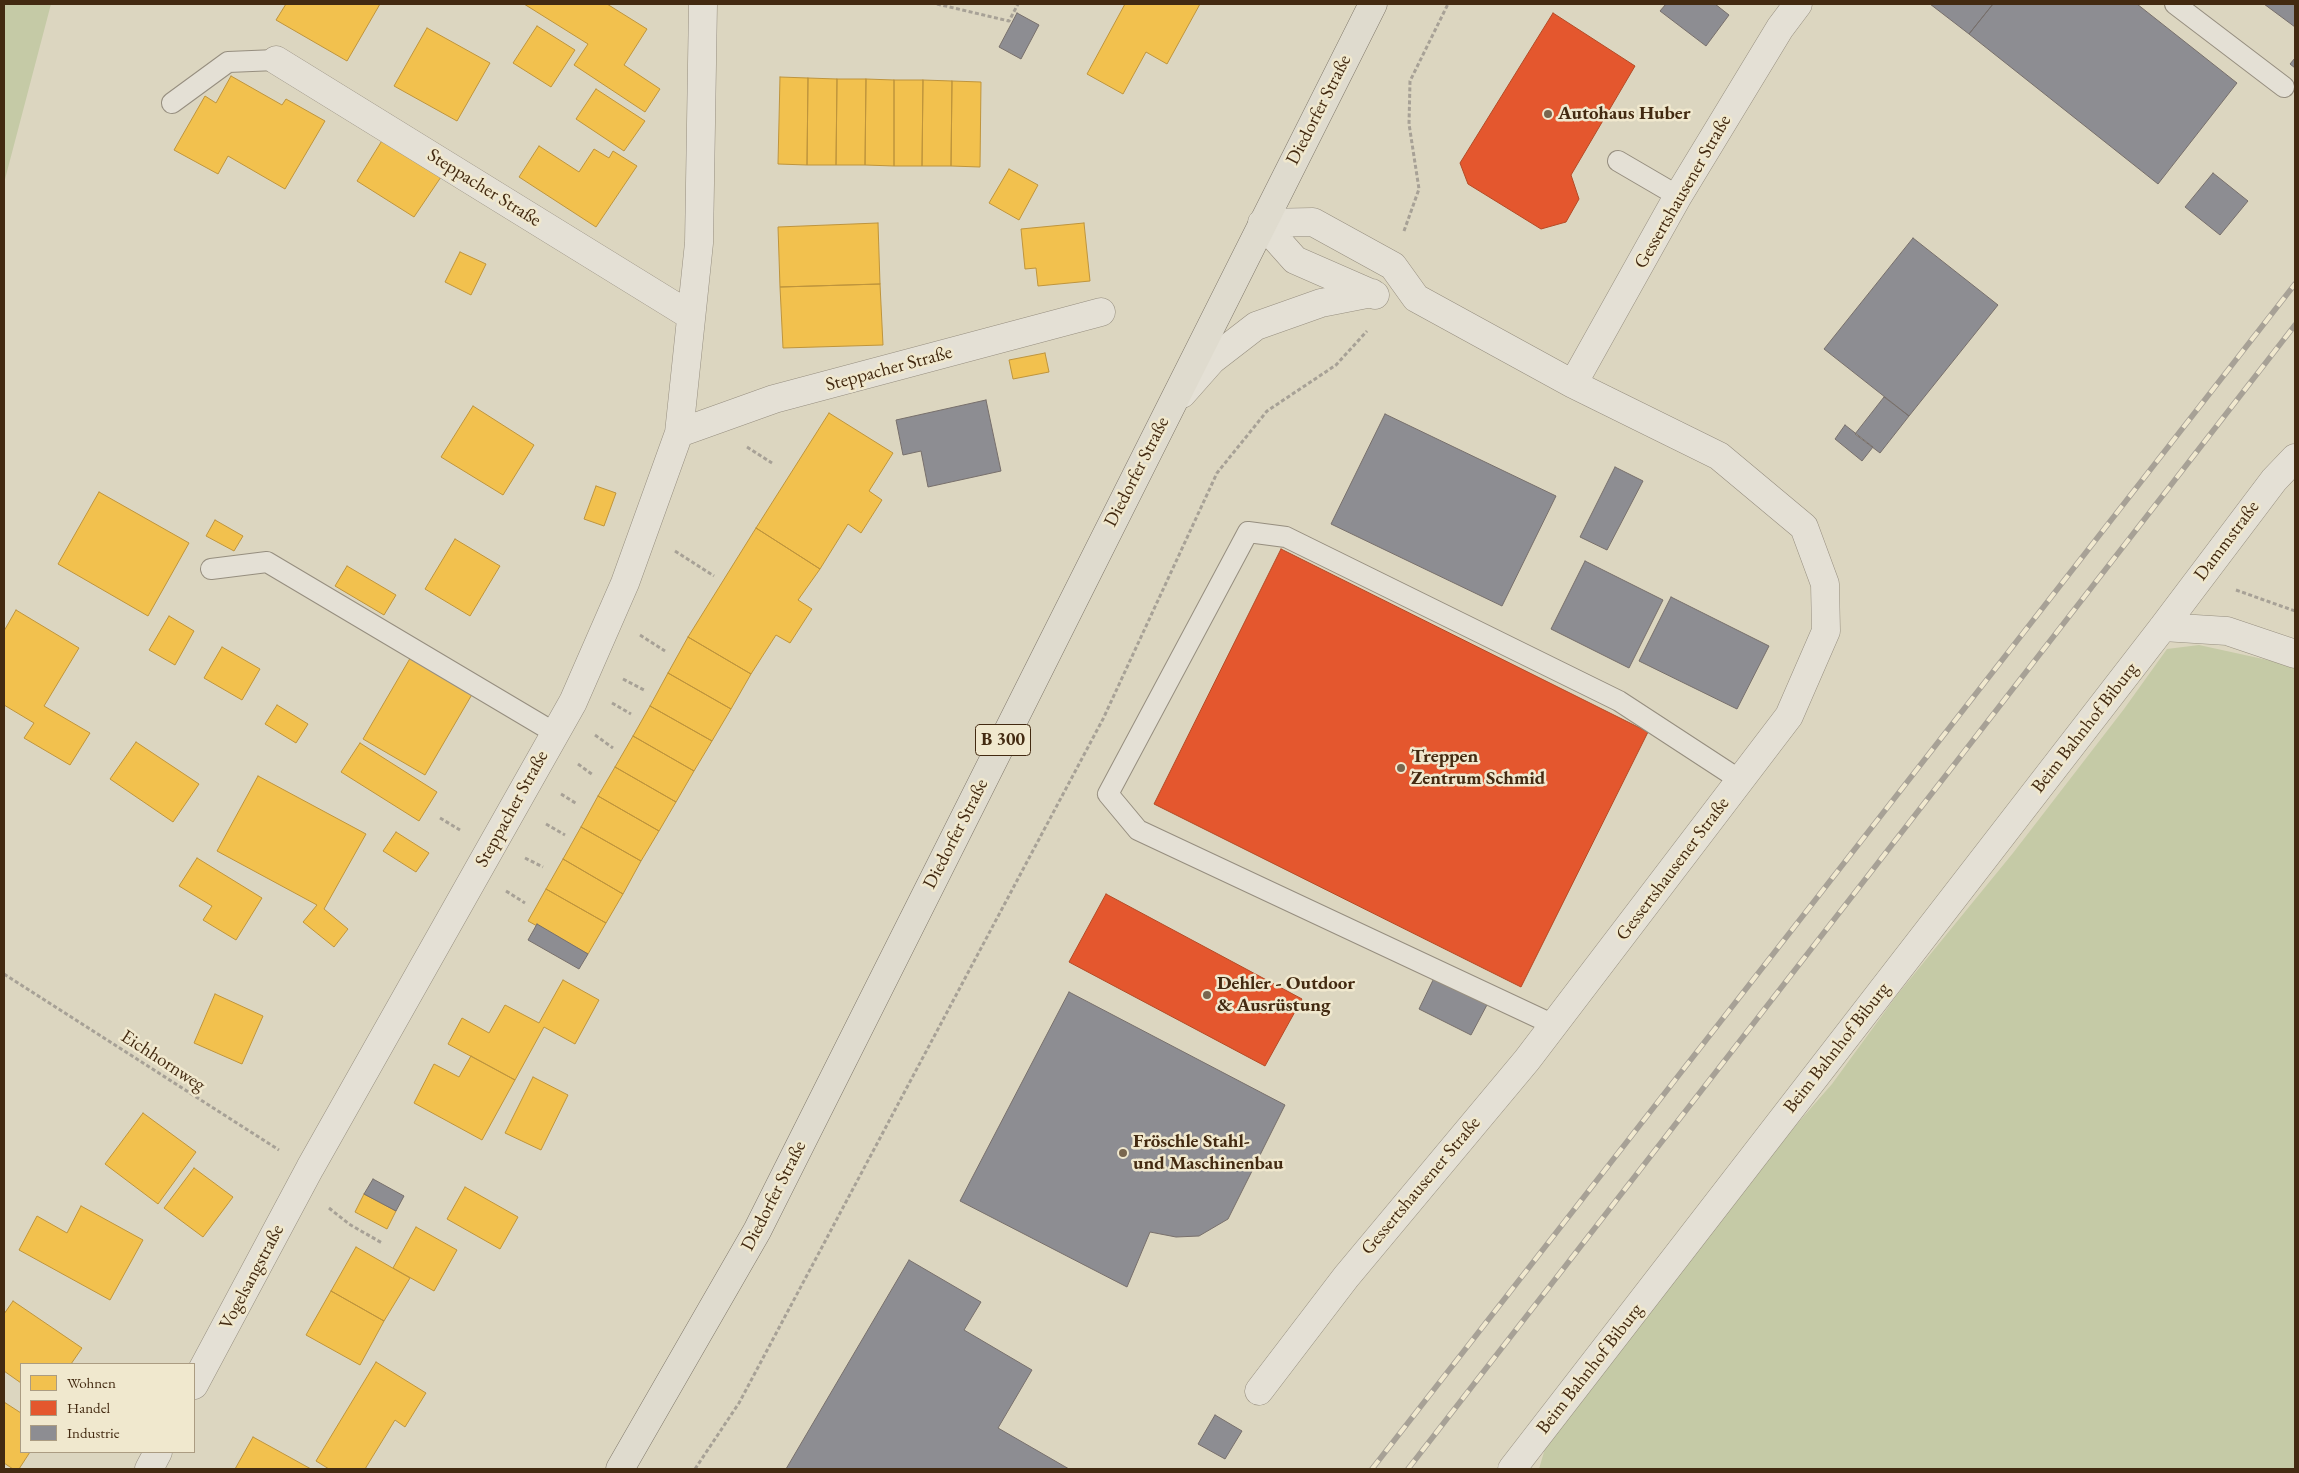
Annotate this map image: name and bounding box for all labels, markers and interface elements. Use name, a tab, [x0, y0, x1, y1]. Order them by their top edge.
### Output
street label: Diedorfer Straße	[1282, 51, 1356, 169]
place label: Autohaus Huber	[1558, 103, 1691, 125]
marker: Autohaus Huber	[1542, 108, 1554, 120]
street label: Gessertshausener Straße	[1630, 111, 1736, 273]
street label: Steppacher Straße	[423, 144, 545, 232]
street label: Steppacher Straße	[823, 341, 955, 397]
street label: Diedorfer Straße	[1100, 413, 1174, 531]
street label: Dammstraße	[2189, 496, 2265, 586]
street label: Beim Bahnhof Biburg	[2027, 658, 2143, 798]
road number: B 300	[976, 724, 1030, 756]
place label: Treppen Zentrum Schmid	[1411, 746, 1545, 790]
street label: Steppacher Straße	[471, 747, 553, 871]
marker: Treppen Zentrum Schmid	[1395, 762, 1407, 774]
street label: Diedorfer Straße	[919, 775, 993, 893]
street label: Gessertshausener Straße	[1612, 793, 1734, 945]
place label: Dehler - Outdoor & Ausrüstung	[1217, 973, 1355, 1017]
street label: Beim Bahnhof Biburg	[1779, 978, 1895, 1118]
marker: Dehler - Outdoor & Ausrüstung	[1201, 989, 1213, 1001]
street label: Eichhornweg	[116, 1025, 210, 1097]
street label: Gessertshausener Straße	[1356, 1112, 1486, 1260]
place label: Fröschle Stahl- und Maschinenbau	[1133, 1131, 1284, 1175]
street label: Diedorfer Straße	[737, 1137, 811, 1255]
marker: Fröschle Stahl- und Maschinenbau	[1117, 1147, 1129, 1159]
street label: Vogelsangstraße	[215, 1221, 289, 1333]
street label: Beim Bahnhof Biburg	[1532, 1299, 1648, 1439]
legend	[20, 1363, 195, 1453]
text: Wohnen	[67, 1373, 116, 1392]
text: Handel	[67, 1398, 110, 1417]
text: Industrie	[67, 1423, 120, 1442]

